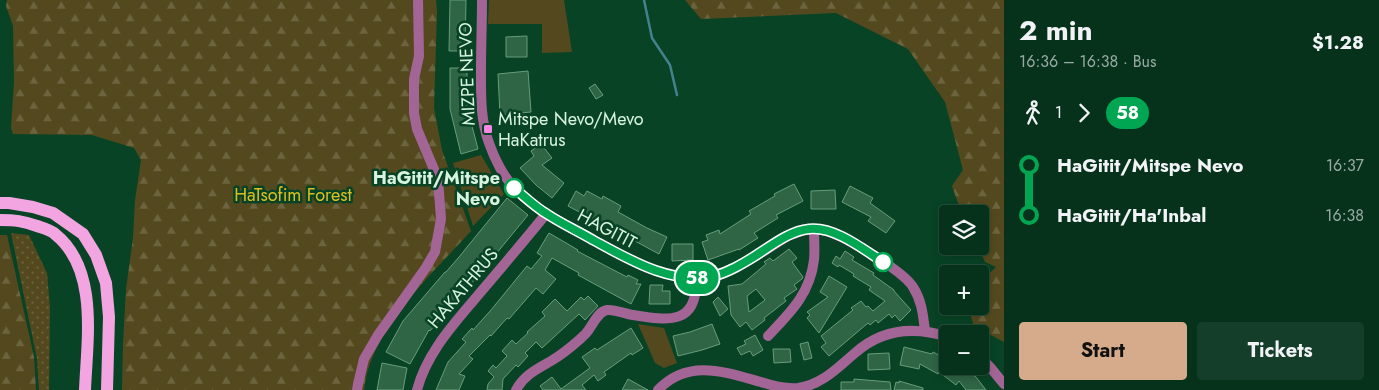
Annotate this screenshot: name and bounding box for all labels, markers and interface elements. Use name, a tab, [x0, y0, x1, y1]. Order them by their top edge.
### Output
text: 2 min	[1019, 10, 1093, 51]
street label: MIZPE NEVO	[452, 22, 482, 126]
text: $1.28	[1312, 29, 1364, 56]
text: 16:36 – 16:38 · Bus	[1019, 50, 1156, 73]
icon: walk	[1019, 99, 1047, 127]
icon: forward	[1070, 99, 1098, 127]
text: 58	[1116, 100, 1139, 126]
text: 1	[1055, 101, 1062, 124]
place label: Mitspe Nevo/Mevo HaKatrus	[498, 106, 644, 153]
marker: Mitspe Nevo/Mevo HaKatrus	[482, 123, 494, 135]
text: HaGitit/Mitspe Nevo	[1057, 152, 1244, 179]
text: 16:37	[1326, 154, 1364, 177]
place label: HaGitit/Mitspe Nevo	[373, 165, 500, 212]
marker: HaGitit/Mitspe Nevo	[504, 178, 524, 198]
park label: HaTsofim Forest	[234, 182, 353, 208]
text: HaGitit/Ha'Inbal	[1057, 202, 1206, 229]
street label: HAGITIT	[573, 203, 642, 256]
text: 16:38	[1325, 204, 1364, 227]
map controls	[939, 205, 989, 375]
button: layers	[939, 205, 989, 255]
street label: HAKATHRUS	[422, 242, 505, 334]
unlabelled marker	[873, 252, 893, 272]
line badge: 58	[674, 262, 720, 294]
text: 58	[686, 265, 708, 291]
button: +	[939, 265, 989, 315]
button: Start	[1019, 322, 1187, 380]
button: Tickets	[1197, 322, 1364, 380]
button: −	[939, 325, 989, 375]

